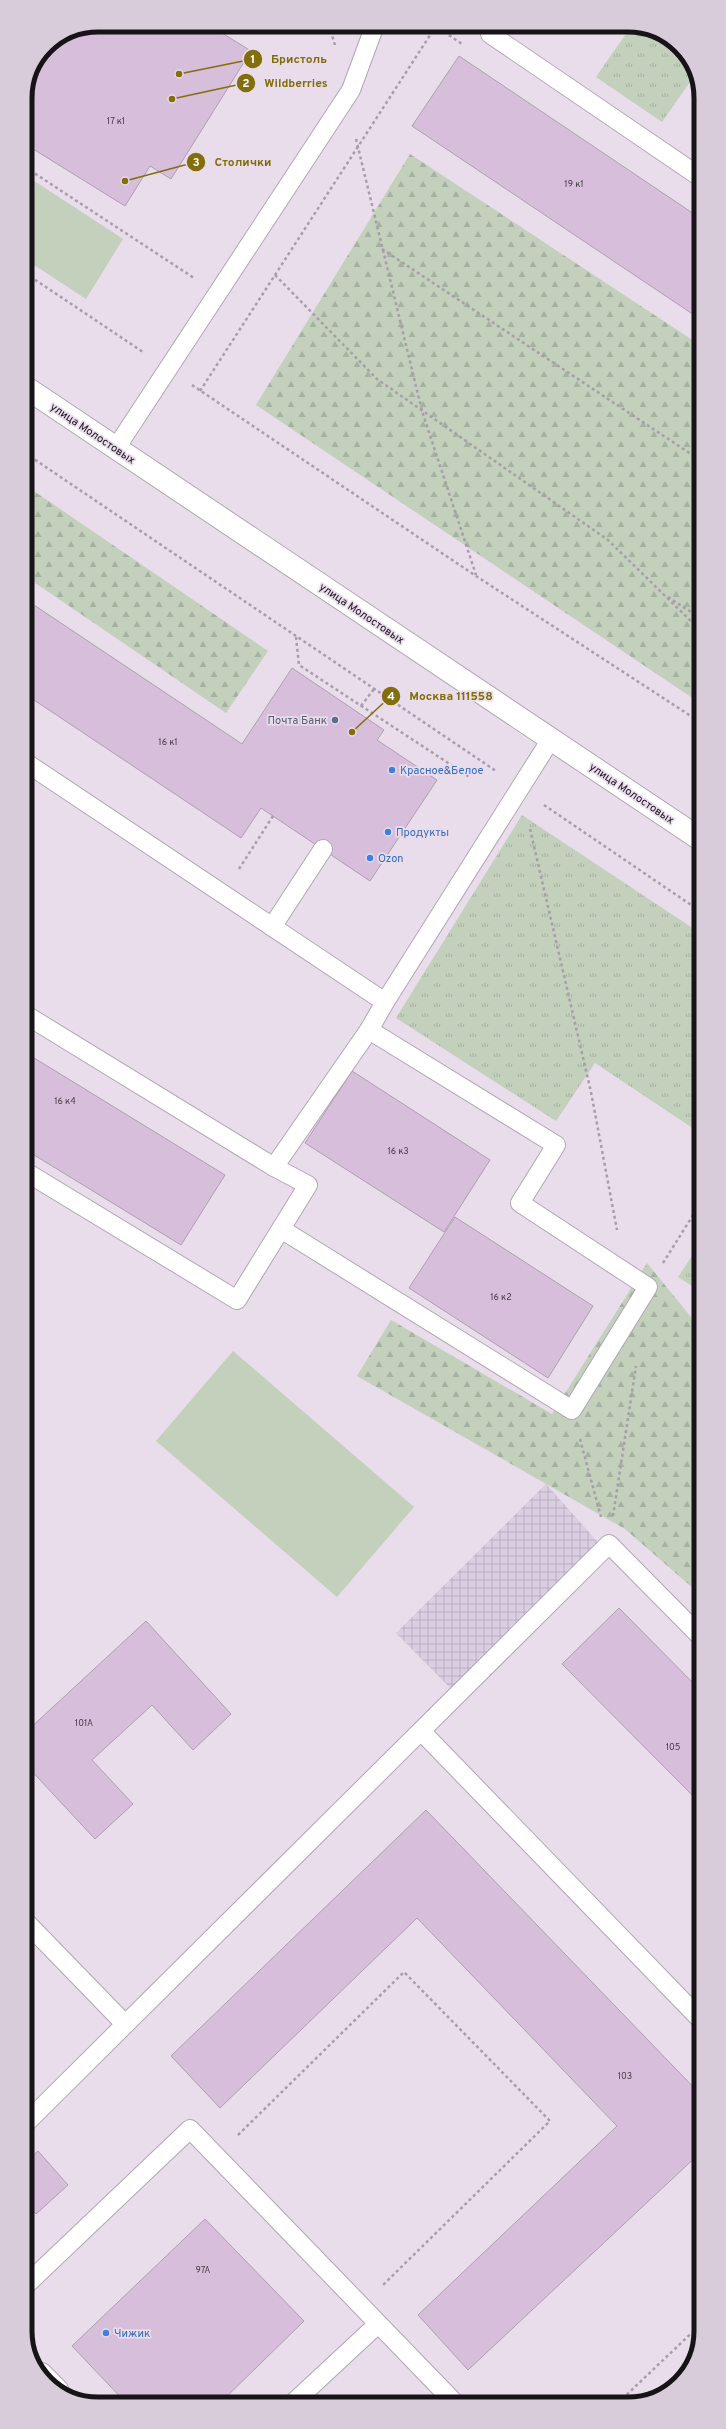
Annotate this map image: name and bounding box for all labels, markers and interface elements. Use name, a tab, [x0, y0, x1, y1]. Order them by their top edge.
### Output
callout: Бристоль	[243, 47, 335, 71]
text: 1	[251, 52, 255, 68]
text: Бристоль	[271, 52, 327, 68]
callout: Wildberries	[236, 71, 335, 95]
text: 2	[242, 76, 250, 92]
text: Wildberries	[264, 76, 328, 92]
house number: 17 к1	[107, 116, 125, 127]
callout: Столички	[186, 150, 279, 174]
text: 3	[192, 155, 200, 171]
text: Столички	[214, 155, 272, 171]
house number: 19 к1	[564, 179, 584, 190]
street label: улица Молостовых	[47, 400, 138, 468]
street label: улица Молостовых	[316, 580, 407, 648]
callout: Москва 111558	[381, 684, 500, 708]
text: 4	[387, 689, 395, 705]
text: Москва 111558	[409, 689, 493, 705]
place label: Почта Банк	[267, 714, 327, 728]
marker: Почта Банк	[330, 715, 340, 725]
house number: 16 к1	[158, 737, 178, 748]
street label: улица Молостовых	[586, 760, 677, 828]
place label: Красное&Белое	[400, 764, 483, 778]
marker: Красное&Белое	[387, 765, 397, 775]
place label: Продукты	[396, 826, 449, 840]
marker: Продукты	[383, 827, 393, 837]
place label: Ozon	[378, 852, 404, 866]
marker: Ozon	[365, 853, 375, 863]
house number: 16 к4	[54, 1096, 76, 1107]
house number: 16 к3	[387, 1146, 409, 1157]
house number: 16 к2	[490, 1292, 512, 1303]
house number: 101А	[75, 1718, 93, 1729]
house number: 105	[666, 1742, 680, 1753]
house number: 103	[618, 2071, 632, 2082]
house number: 97А	[196, 2265, 210, 2276]
place label: Чижик	[114, 2327, 150, 2341]
marker: Чижик	[101, 2328, 111, 2338]

